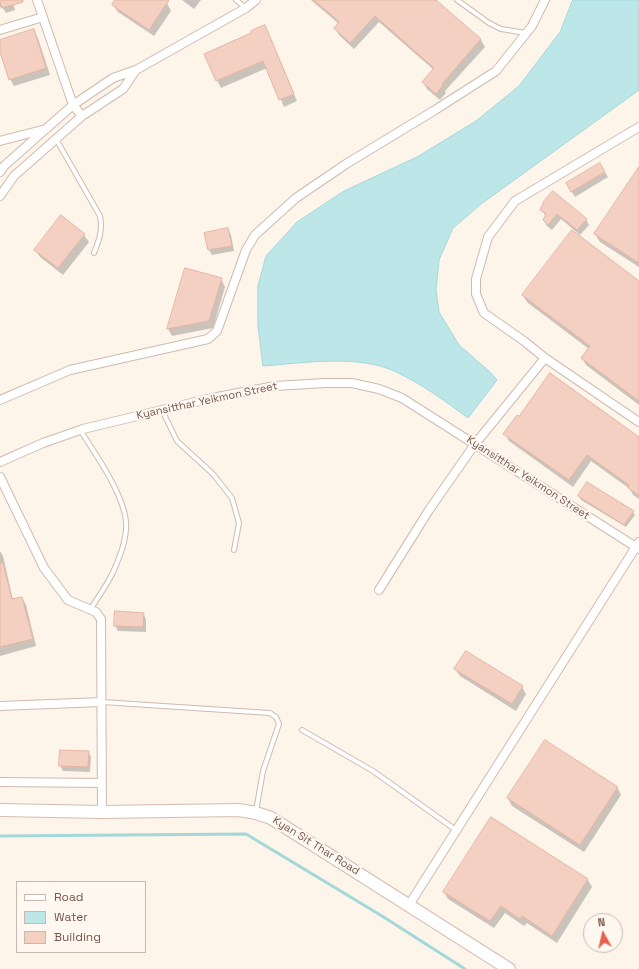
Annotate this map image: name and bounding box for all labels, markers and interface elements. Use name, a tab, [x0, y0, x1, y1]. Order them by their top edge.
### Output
street label: Kyansitthar Yeikmon Street	[135, 380, 279, 422]
street label: Kyansitthar Yeikmon Street	[464, 433, 592, 523]
street label: Kyan Sit Thar Road	[270, 814, 362, 878]
legend	[16, 881, 146, 953]
text: Road	[54, 889, 83, 905]
text: Water	[54, 909, 88, 925]
north arrow	[583, 913, 623, 953]
text: N	[597, 915, 606, 930]
text: Building	[54, 929, 101, 945]

